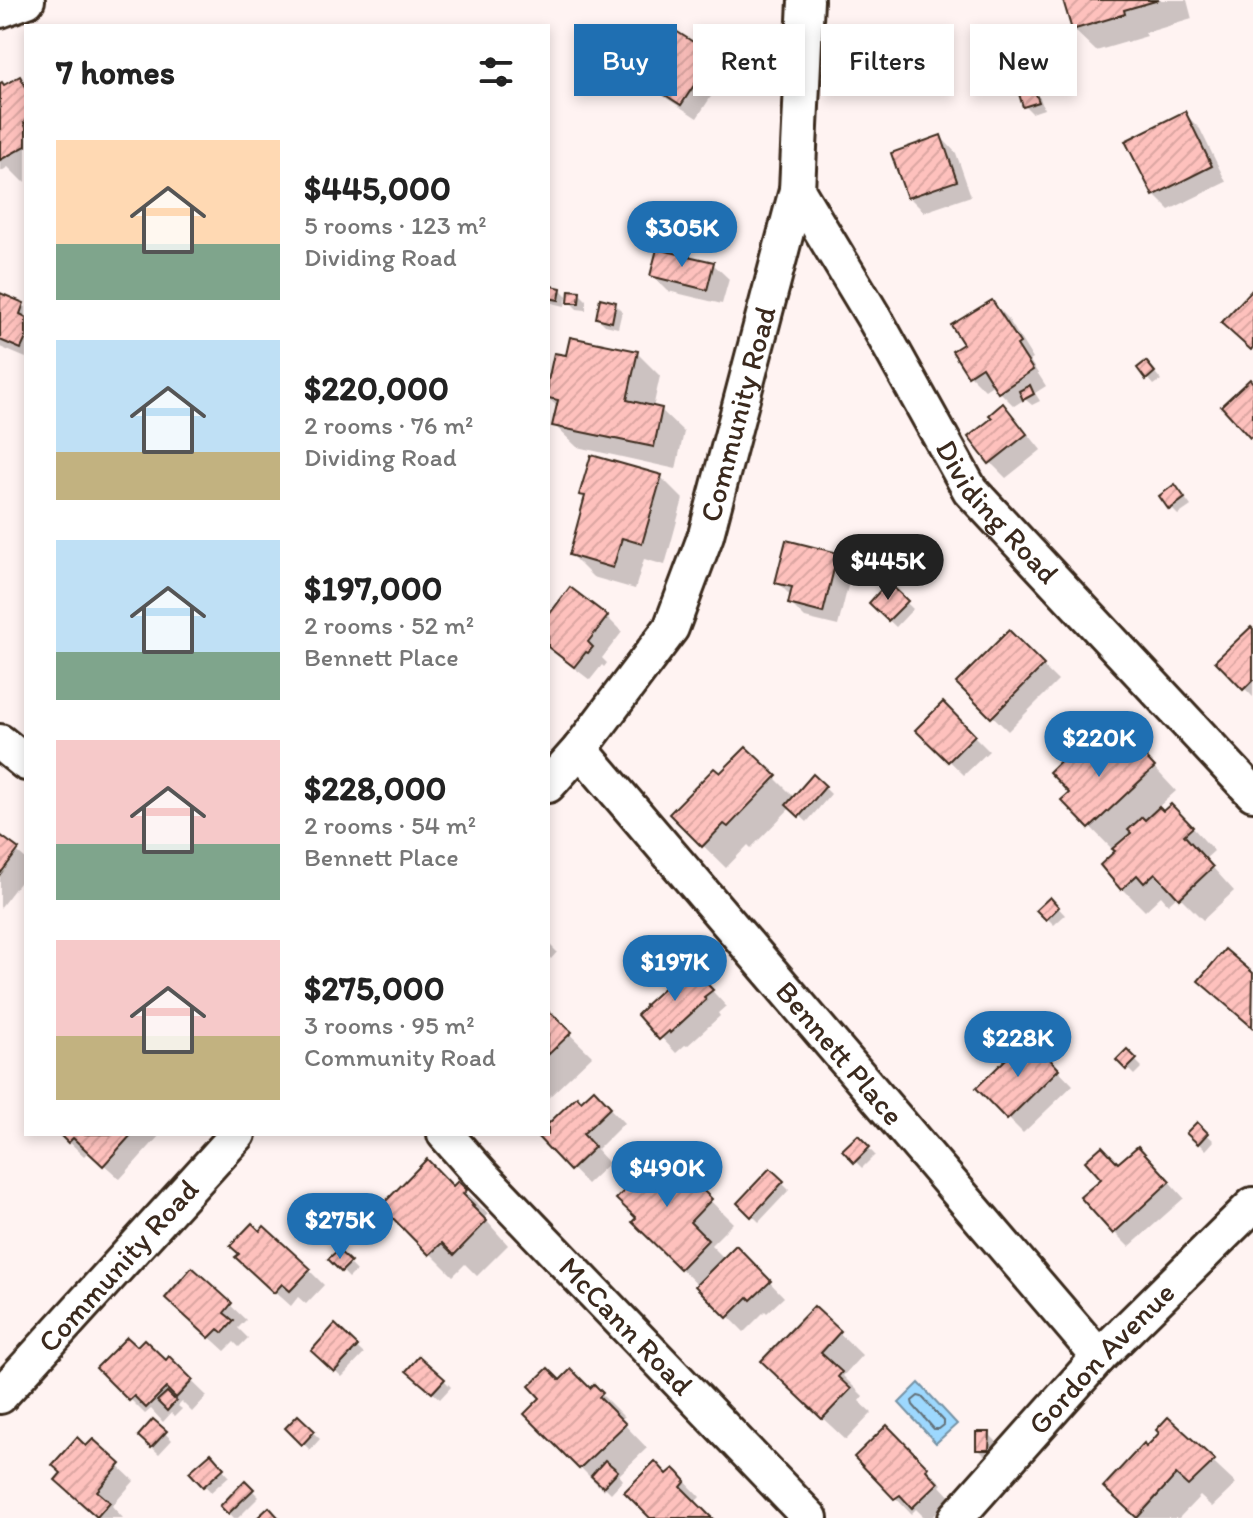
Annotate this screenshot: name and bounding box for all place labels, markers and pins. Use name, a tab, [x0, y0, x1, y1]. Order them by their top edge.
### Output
pin: $305K	[626, 201, 738, 269]
pin: $445K	[832, 534, 944, 602]
pin: $220K	[1043, 711, 1155, 779]
pin: $197K	[619, 935, 731, 1003]
pin: $228K	[962, 1011, 1074, 1079]
pin: $490K	[611, 1141, 723, 1209]
pin: $275K	[284, 1193, 396, 1261]

